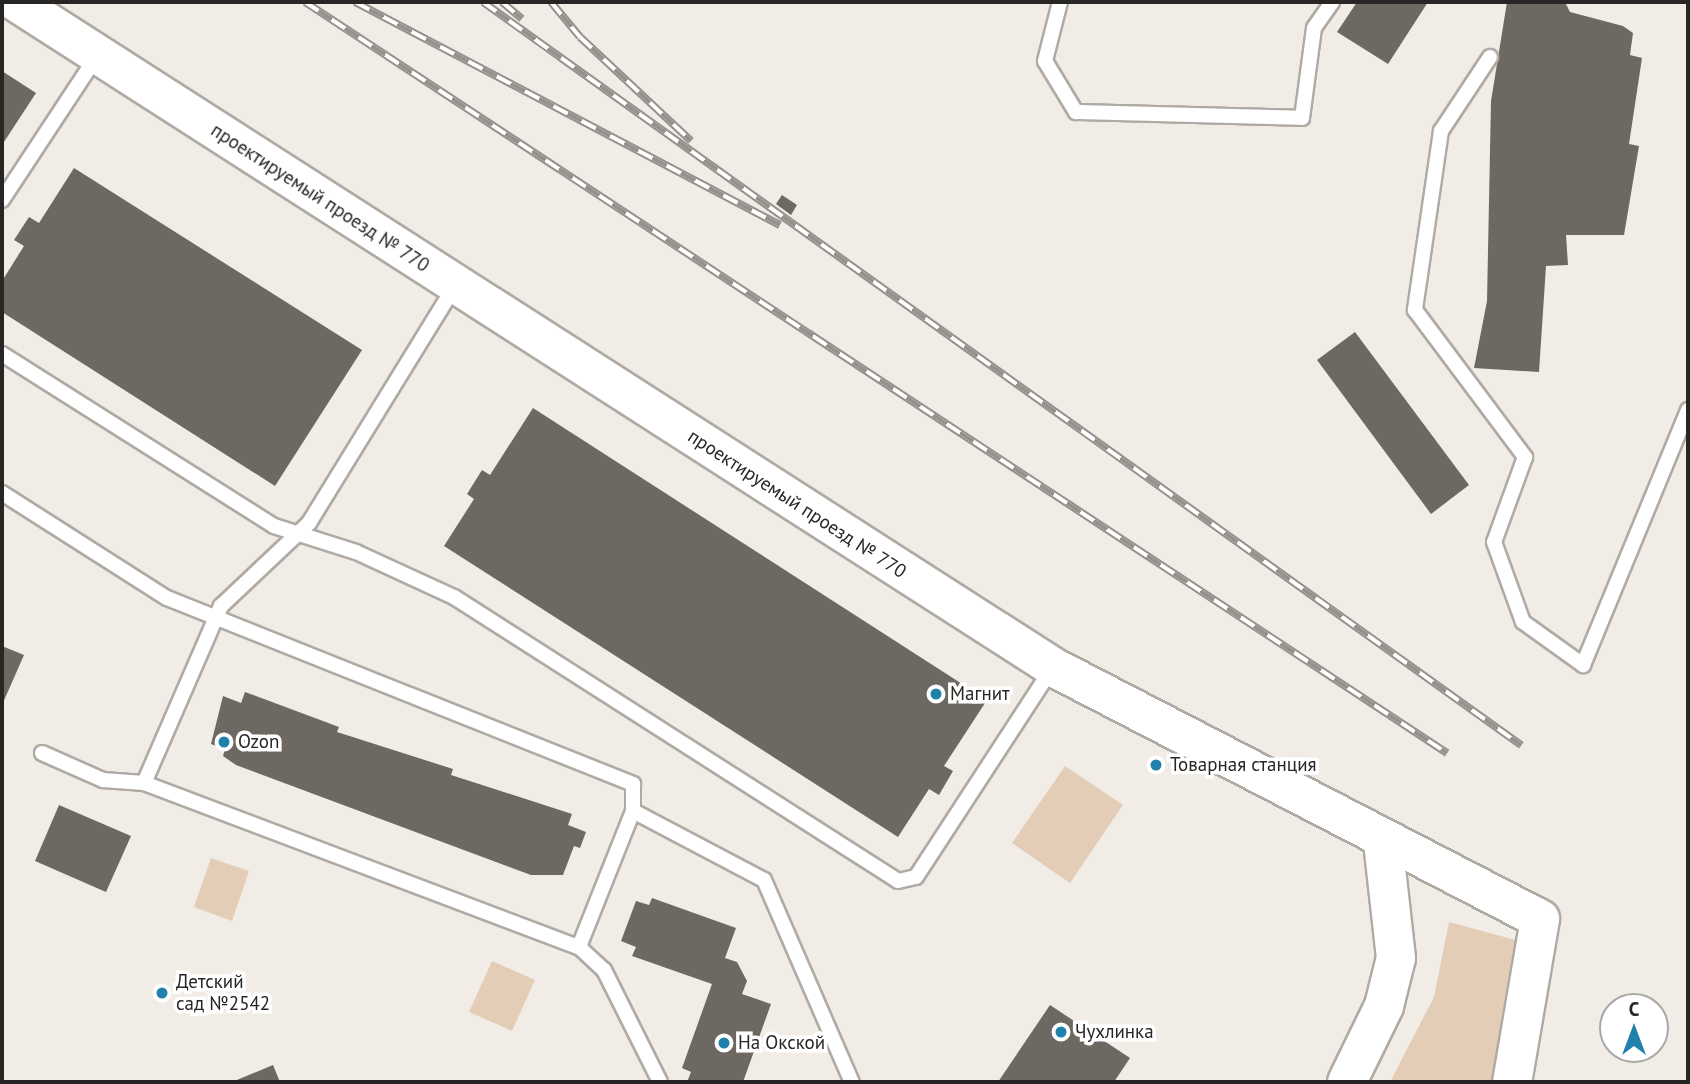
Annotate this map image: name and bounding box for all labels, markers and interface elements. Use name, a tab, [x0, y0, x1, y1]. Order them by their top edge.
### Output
street label: проектируемый проезд № 770	[207, 119, 433, 277]
street label: проектируемый проезд № 770	[684, 425, 910, 583]
place label: Магнит	[950, 683, 1010, 705]
marker: Магнит	[928, 686, 944, 702]
place label: Ozon	[238, 731, 279, 753]
marker: Ozon	[216, 734, 232, 750]
place label: Товарная станция	[1170, 754, 1317, 776]
marker: Товарная станция	[1148, 757, 1164, 773]
place label: Детский сад №2542	[176, 971, 270, 1015]
marker: Детский сад №2542	[154, 985, 170, 1001]
north arrow	[1599, 993, 1669, 1063]
text: С	[1629, 997, 1639, 1021]
place label: Чухлинка	[1075, 1021, 1154, 1043]
marker: Чухлинка	[1053, 1024, 1069, 1040]
place label: На Окской	[738, 1032, 825, 1054]
marker: На Окской	[716, 1035, 732, 1051]

